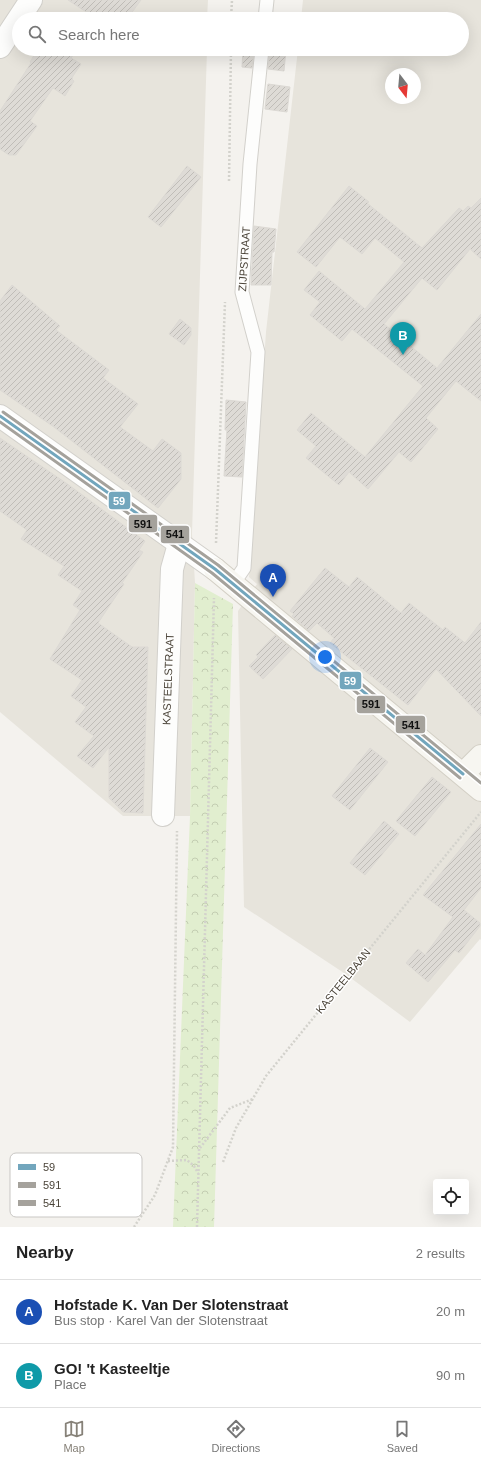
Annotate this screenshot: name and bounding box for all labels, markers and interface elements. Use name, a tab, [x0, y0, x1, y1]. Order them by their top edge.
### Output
search box	[12, 12, 469, 56]
icon: search	[26, 23, 48, 45]
text: Search here	[58, 26, 140, 43]
north arrow	[385, 68, 421, 104]
street label: ZIJPSTRAAT	[236, 226, 252, 292]
pin: B	[390, 322, 416, 355]
line badge: 59	[108, 491, 131, 510]
text: 59	[113, 495, 125, 507]
line badge: 591	[128, 514, 158, 533]
text: 591	[134, 518, 152, 530]
line badge: 541	[160, 525, 190, 544]
text: 541	[166, 528, 184, 540]
pin: A	[260, 564, 286, 597]
street label: KASTEELSTRAAT	[160, 633, 176, 725]
your location	[315, 647, 335, 667]
line badge: 59	[339, 671, 362, 690]
text: 59	[344, 675, 356, 687]
line badge: 591	[356, 695, 386, 714]
text: 591	[362, 698, 380, 710]
line badge: 541	[395, 715, 426, 734]
text: 541	[402, 719, 420, 731]
street label: KASTEELBAAN	[313, 946, 373, 1016]
legend	[10, 1153, 142, 1217]
text: 59	[43, 1161, 55, 1173]
text: 591	[43, 1179, 61, 1191]
map controls	[433, 1179, 469, 1215]
button: locate	[433, 1179, 469, 1215]
text: 541	[43, 1197, 61, 1209]
text: Nearby	[16, 1243, 74, 1262]
text: 2 results	[416, 1246, 465, 1261]
text: Hofstade K. Van Der Slotenstraat	[54, 1296, 288, 1313]
text: A	[24, 1304, 34, 1319]
text: 20 m	[436, 1304, 465, 1319]
text: Bus stop · Karel Van der Slotenstraat	[54, 1313, 268, 1328]
text: GO! 't Kasteeltje	[54, 1360, 170, 1377]
text: B	[24, 1368, 34, 1383]
text: 90 m	[436, 1368, 465, 1383]
text: Place	[54, 1377, 87, 1392]
tab: Map	[63, 1418, 85, 1454]
tab: Directions	[211, 1418, 260, 1454]
tab: Saved	[387, 1418, 418, 1454]

